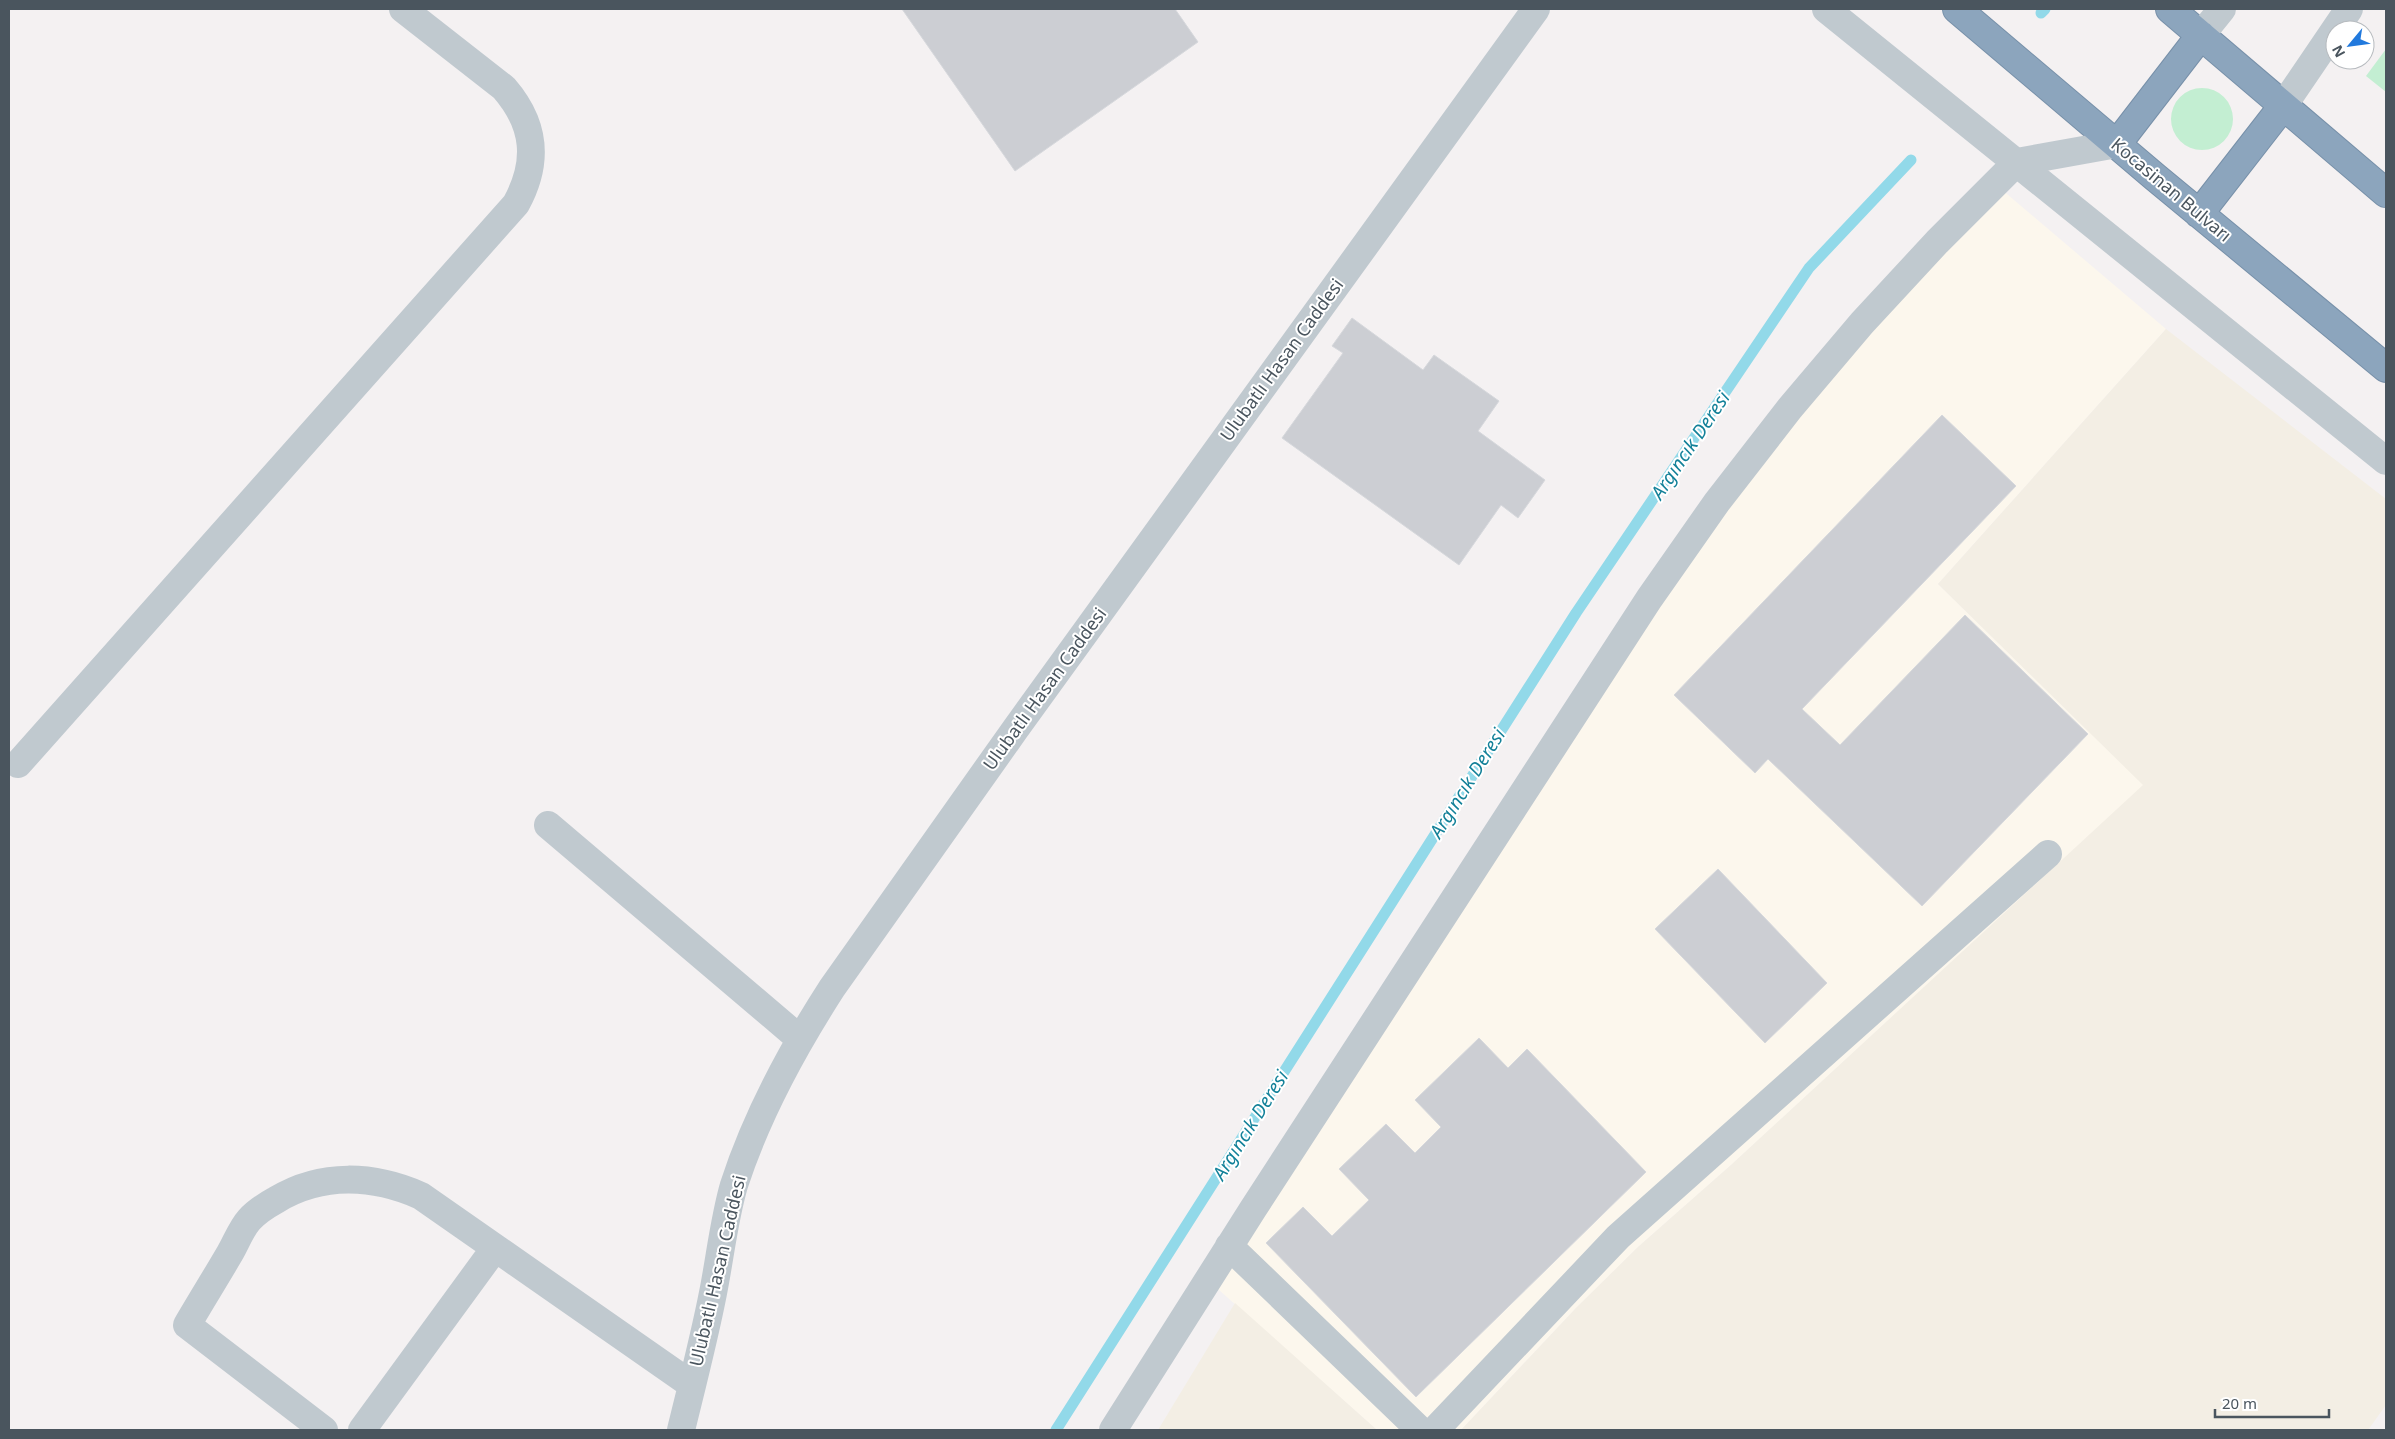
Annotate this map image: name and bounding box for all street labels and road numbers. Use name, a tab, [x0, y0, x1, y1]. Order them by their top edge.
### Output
street label: Kocasinan Bulvarı	[2107, 132, 2237, 247]
street label: Ulubatlı Hasan Caddesi	[1214, 273, 1348, 446]
street label: Ulubatlı Hasan Caddesi	[977, 602, 1111, 775]
street label: Ulubatlı Hasan Caddesi	[683, 1173, 751, 1369]

